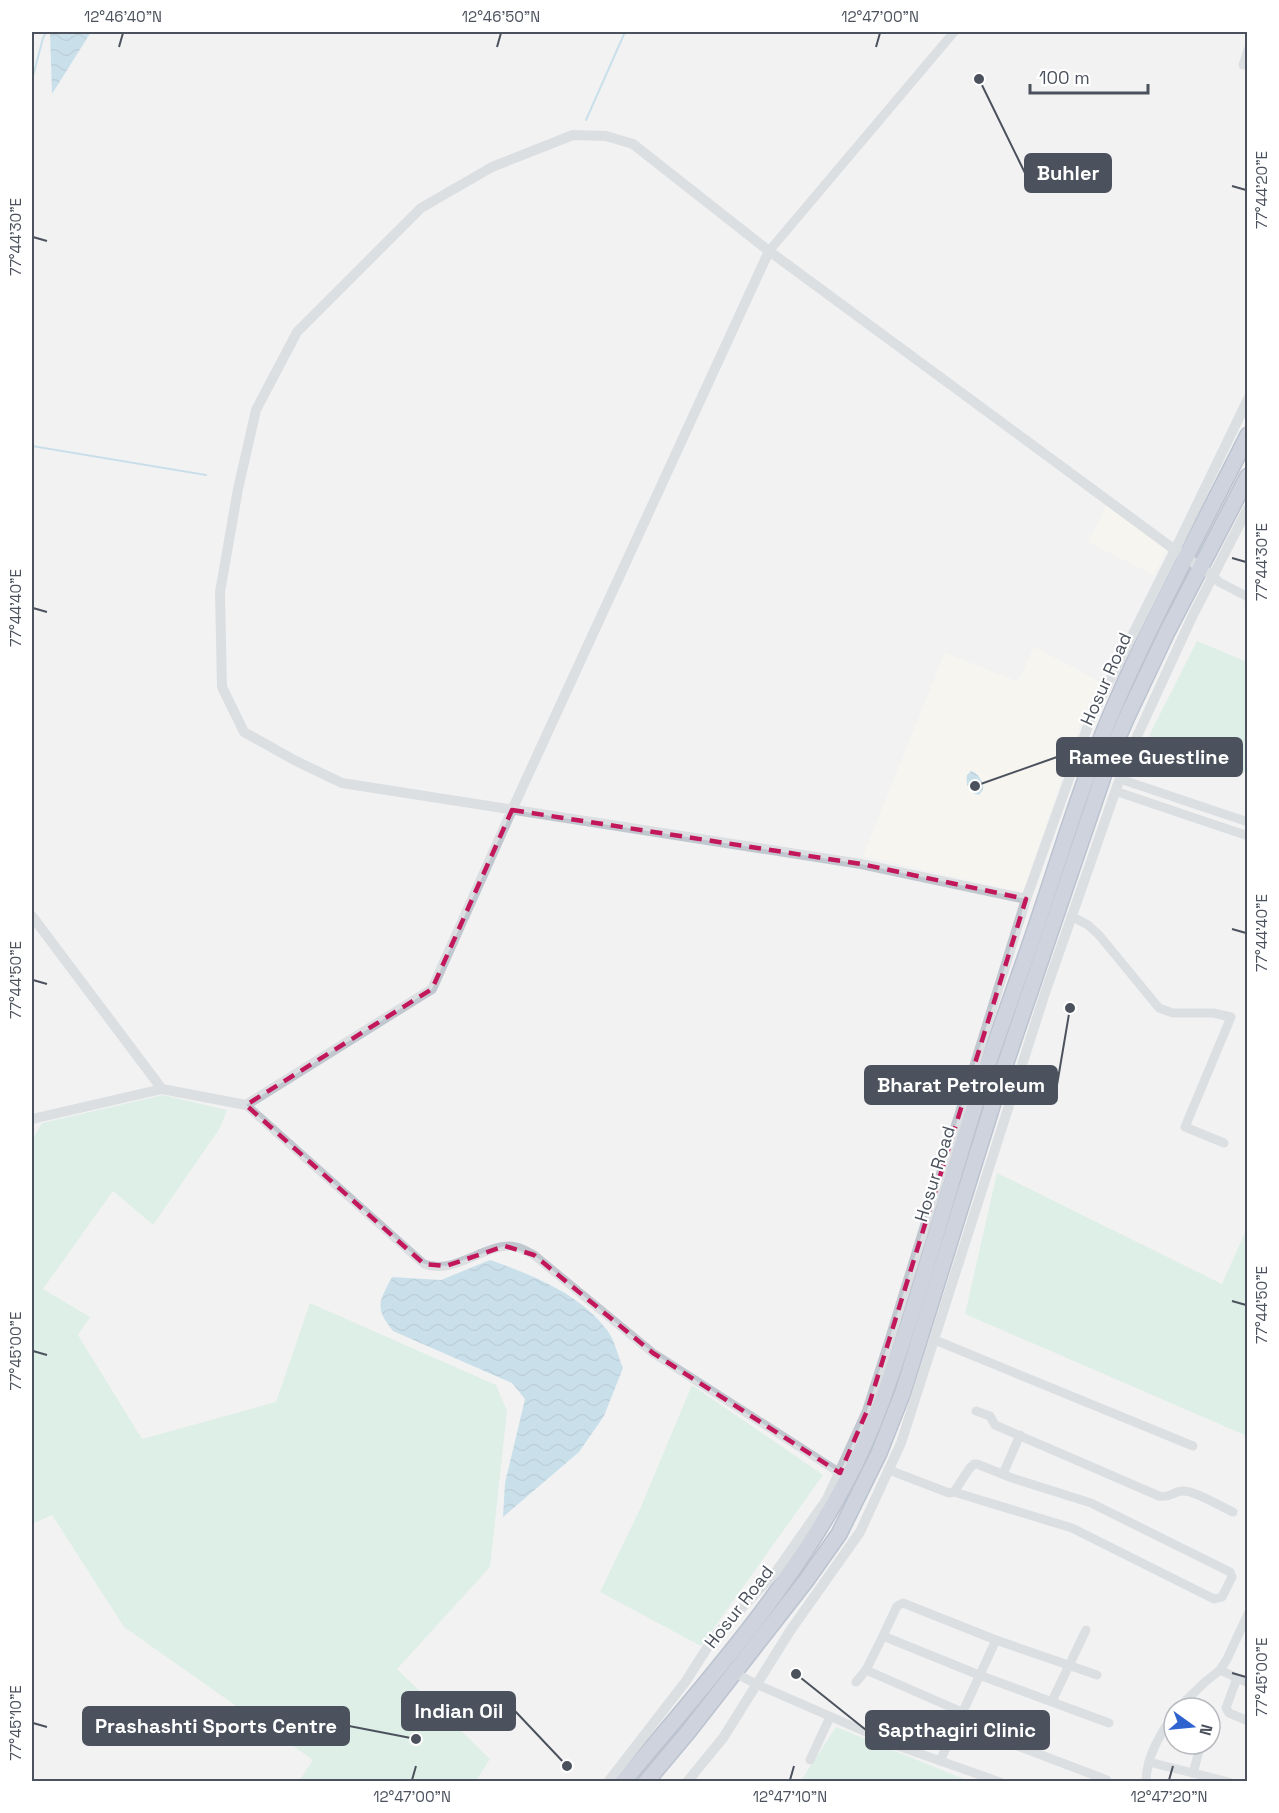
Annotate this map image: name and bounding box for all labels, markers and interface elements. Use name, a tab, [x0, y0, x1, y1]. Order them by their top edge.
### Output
text: 12°46'40"N	[84, 7, 162, 26]
text: 12°46'50"N	[462, 7, 540, 26]
text: 12°47'00"N	[841, 7, 919, 26]
scale bar	[1030, 57, 1148, 95]
text: 100 m	[1039, 66, 1090, 89]
text: 77°44'20"E	[1252, 151, 1271, 229]
callout: Buhler	[1025, 154, 1111, 192]
text: Buhler	[1037, 160, 1099, 186]
text: 77°44'30"E	[6, 198, 25, 276]
text: 77°44'30"E	[1252, 523, 1271, 601]
text: 77°44'40"E	[6, 569, 25, 647]
street label: Hosur Road	[1075, 629, 1136, 729]
callout: Ramee Guestline	[1057, 738, 1242, 776]
text: Ramee Guestline	[1069, 744, 1229, 770]
text: 77°44'40"E	[1252, 894, 1271, 972]
text: 77°44'50"E	[6, 941, 25, 1019]
callout: Bharat Petroleum	[865, 1066, 1057, 1104]
text: Bharat Petroleum	[877, 1072, 1045, 1098]
street label: Hosur Road	[909, 1123, 960, 1225]
text: 77°44'50"E	[1252, 1266, 1271, 1344]
text: 77°45'00"E	[6, 1312, 25, 1390]
street label: Hosur Road	[699, 1561, 778, 1653]
text: 77°45'00"E	[1252, 1638, 1271, 1716]
text: 77°45'10"E	[6, 1685, 25, 1761]
callout: Indian Oil	[402, 1692, 515, 1730]
north arrow	[1162, 1696, 1222, 1756]
text: Indian Oil	[415, 1698, 503, 1724]
callout: Prashashti Sports Centre	[83, 1707, 349, 1745]
callout: Sapthagiri Clinic	[866, 1711, 1049, 1749]
text: Prashashti Sports Centre	[95, 1713, 337, 1739]
text: Sapthagiri Clinic	[878, 1717, 1036, 1743]
text: N	[1194, 1722, 1218, 1738]
text: 12°47'00"N	[373, 1787, 451, 1806]
text: 12°47'10"N	[753, 1787, 827, 1806]
text: 12°47'20"N	[1130, 1787, 1208, 1806]

